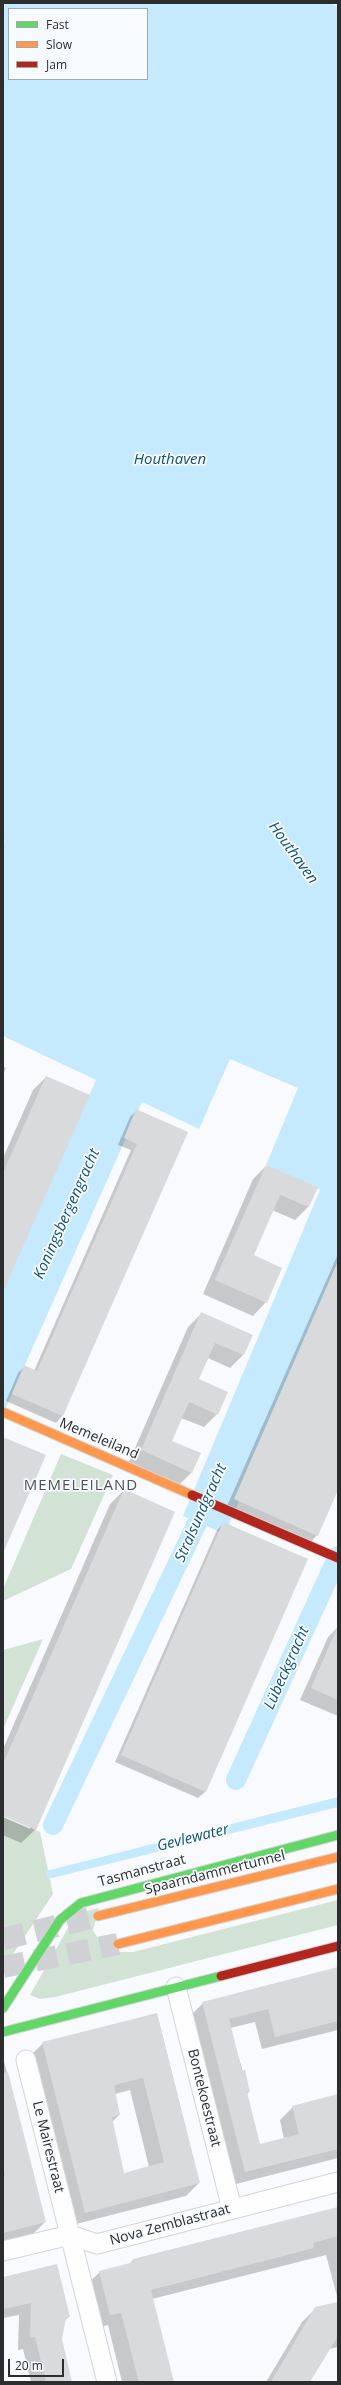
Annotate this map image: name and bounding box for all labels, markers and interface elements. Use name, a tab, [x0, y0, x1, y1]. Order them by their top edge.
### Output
legend	[8, 8, 148, 80]
text: Fast	[46, 16, 69, 33]
text: Slow	[46, 36, 72, 53]
text: Jam	[46, 56, 67, 73]
water label: Houthaven	[134, 451, 206, 469]
water label: Houthaven	[264, 818, 322, 888]
water label: Koningsbergengracht	[30, 1146, 104, 1282]
street label: Memeleiland	[57, 1415, 141, 1463]
water label: Stralsundgracht	[171, 1461, 231, 1565]
district label: MEMELEILAND	[24, 1477, 138, 1495]
water label: Lübeckgracht	[261, 1624, 313, 1712]
water label: Gevlewater	[155, 1820, 231, 1856]
street label: Spaarndammertunnel	[143, 1847, 287, 1899]
street label: Tasmanstraat	[97, 1851, 187, 1891]
street label: Bontekoestraat	[184, 2047, 224, 2149]
street label: Le Mairestraat	[28, 2099, 68, 2195]
street label: Nova Zemblastraat	[108, 2201, 232, 2249]
scale bar	[10, 2351, 66, 2377]
text: 20 m	[15, 2357, 43, 2374]

